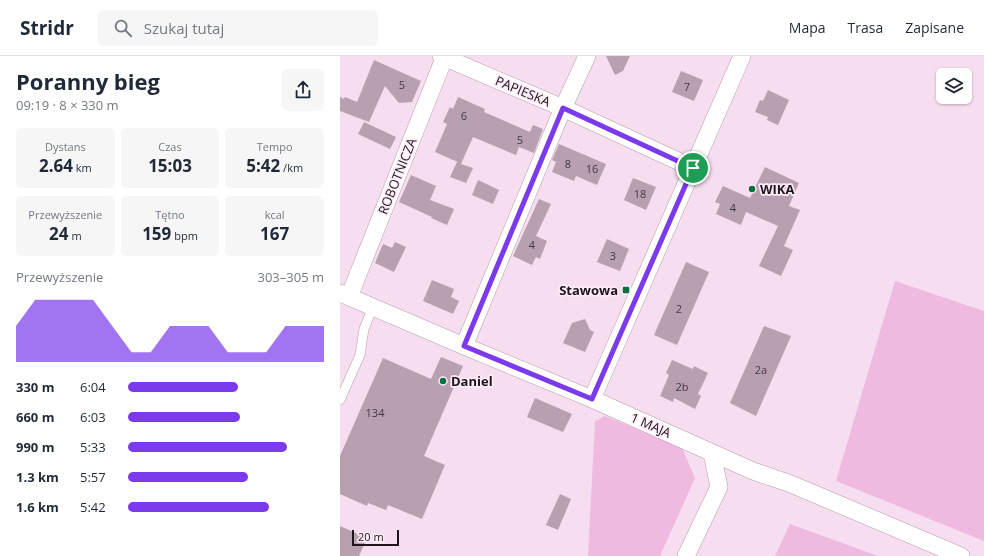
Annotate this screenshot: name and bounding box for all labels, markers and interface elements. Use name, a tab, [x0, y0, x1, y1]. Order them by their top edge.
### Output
search box	[98, 10, 378, 46]
text: Stridr	[20, 15, 74, 41]
icon: search	[112, 17, 134, 39]
text: Szukaj tutaj	[144, 18, 224, 38]
text: Mapa	[789, 18, 826, 37]
text: Trasa	[848, 18, 883, 37]
text: Zapisane	[905, 18, 964, 37]
text: Poranny bieg	[16, 66, 160, 96]
map controls	[936, 68, 972, 104]
button: layers	[936, 68, 972, 104]
button: share	[282, 69, 324, 111]
street label: PAPIESKA	[493, 71, 554, 111]
house number: 5	[399, 77, 405, 92]
house number: 7	[684, 79, 690, 94]
text: 09:19 · 8 × 330 m	[16, 96, 119, 114]
house number: 6	[461, 108, 467, 123]
house number: 5	[517, 132, 523, 147]
street label: ROBOTNICZA	[373, 134, 421, 217]
text: Dystans	[45, 139, 86, 154]
text: Czas	[158, 139, 182, 154]
text: Tempo	[257, 139, 293, 154]
pin	[676, 151, 710, 185]
text: 2.64	[39, 154, 73, 177]
text: 15:03	[148, 154, 192, 177]
text: 5:42	[246, 154, 280, 177]
house number: 8	[565, 156, 571, 171]
icon: arrive	[682, 157, 704, 179]
text: km	[73, 160, 92, 175]
text: /km	[280, 160, 303, 175]
house number: 16	[586, 161, 598, 176]
place label: WIKA	[760, 180, 795, 198]
marker: WIKA	[747, 184, 757, 194]
house number: 18	[634, 186, 646, 201]
house number: 4	[730, 200, 737, 215]
text: Przewyższenie	[28, 207, 102, 222]
text: Tętno	[155, 207, 185, 222]
text: kcal	[265, 207, 285, 222]
text: 24	[49, 222, 69, 245]
text: 159	[142, 222, 171, 245]
text: 167	[260, 222, 289, 245]
text: m	[69, 228, 82, 243]
text: bpm	[171, 228, 198, 243]
house number: 4	[529, 237, 536, 252]
house number: 3	[610, 248, 616, 263]
text: Przewyższenie	[16, 268, 103, 286]
text: 303–305 m	[257, 268, 324, 286]
place label: Stawowa	[559, 281, 618, 299]
marker: Stawowa	[621, 285, 631, 295]
house number: 2	[676, 301, 682, 316]
house number: 2a	[755, 362, 767, 377]
place label: Daniel	[451, 372, 493, 390]
marker: Daniel	[438, 376, 448, 386]
text: 330 m	[16, 378, 54, 396]
text: 6:04	[80, 378, 106, 396]
house number: 2b	[675, 379, 689, 394]
house number: 134	[366, 405, 385, 420]
text: 660 m	[16, 408, 54, 426]
text: 6:03	[80, 408, 106, 426]
street label: 1 MAJA	[628, 408, 675, 442]
text: 990 m	[16, 438, 54, 456]
text: 5:33	[80, 438, 106, 456]
text: 1.3 km	[16, 468, 59, 486]
text: 5:57	[80, 468, 106, 486]
text: 1.6 km	[16, 498, 59, 516]
text: 5:42	[80, 498, 106, 516]
scale bar	[352, 528, 399, 547]
text: 20 m	[358, 529, 384, 544]

